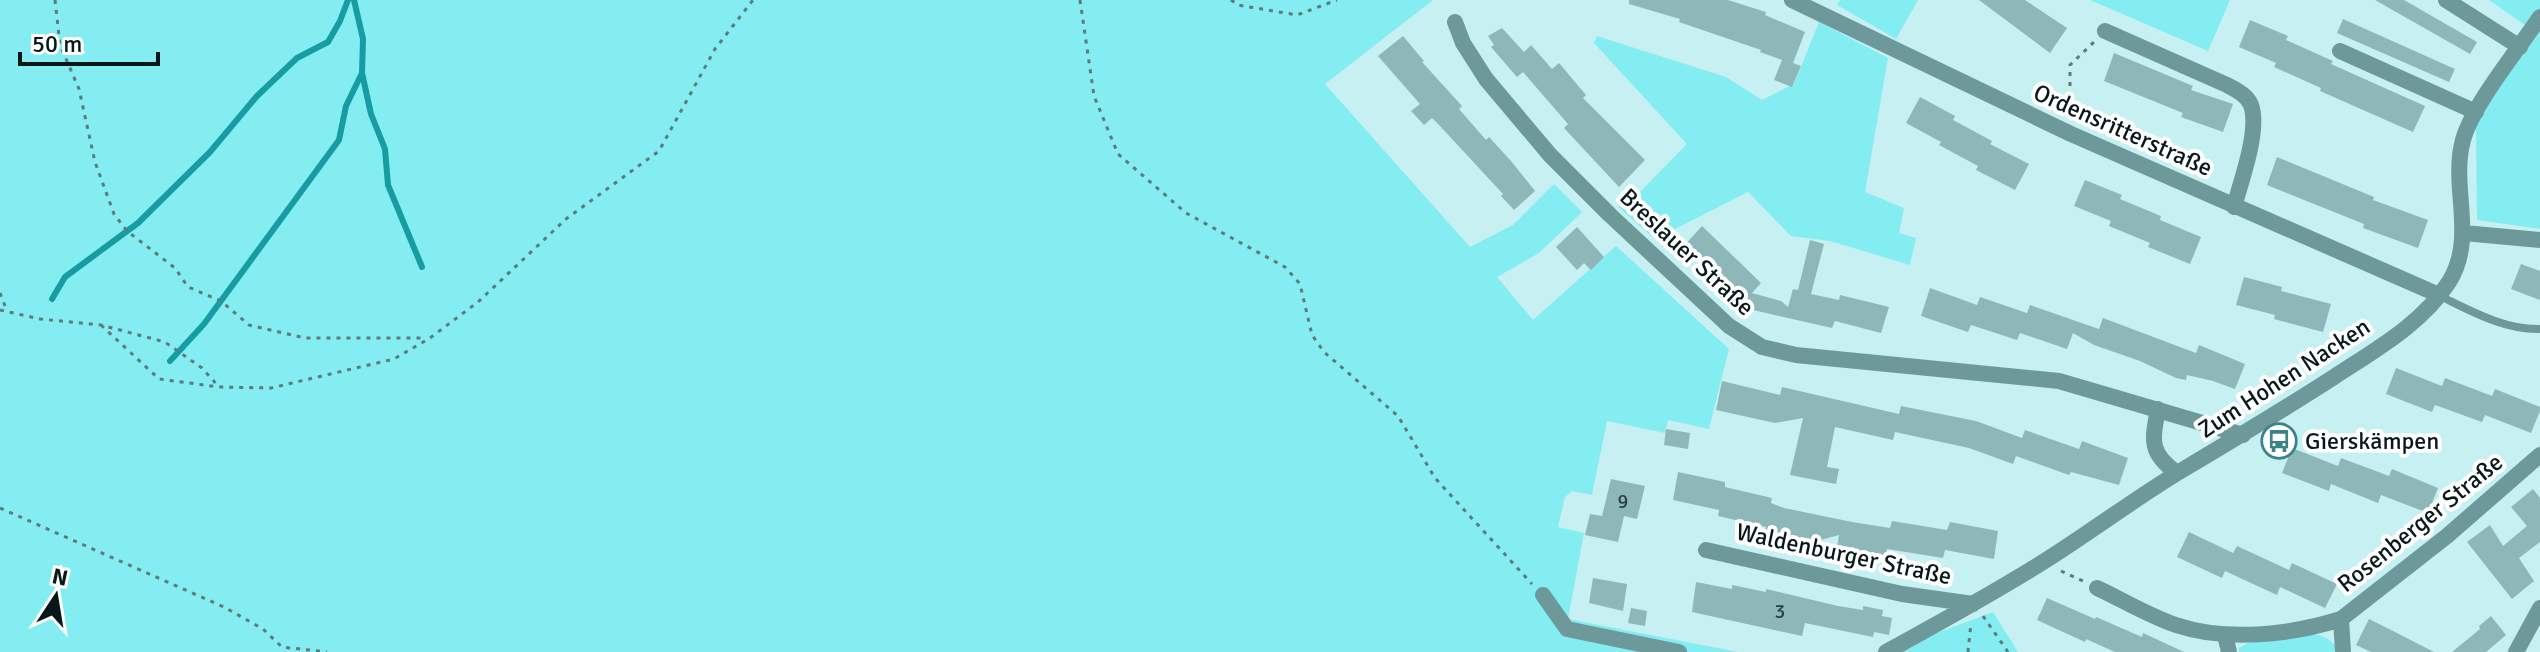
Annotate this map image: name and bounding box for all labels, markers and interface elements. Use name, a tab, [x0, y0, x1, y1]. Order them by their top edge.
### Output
scale bar	[20, 16, 158, 66]
text: 50 m	[32, 29, 82, 59]
street label: Ordensritterstraße	[2029, 77, 2217, 183]
street label: Breslauer Straße	[1613, 182, 1761, 322]
street label: Zum Hohen Nacken	[2192, 311, 2376, 445]
bus stop icon: Gierskämpen	[2260, 422, 2298, 460]
place label: Gierskämpen	[2305, 426, 2439, 456]
street label: Rosenberger Straße	[2331, 447, 2509, 599]
house number: 9	[1618, 489, 1628, 514]
street label: Waldenburger Straße	[1734, 517, 1954, 591]
north arrow	[16, 556, 96, 636]
text: N	[50, 562, 70, 592]
house number: 3	[1775, 599, 1785, 624]

